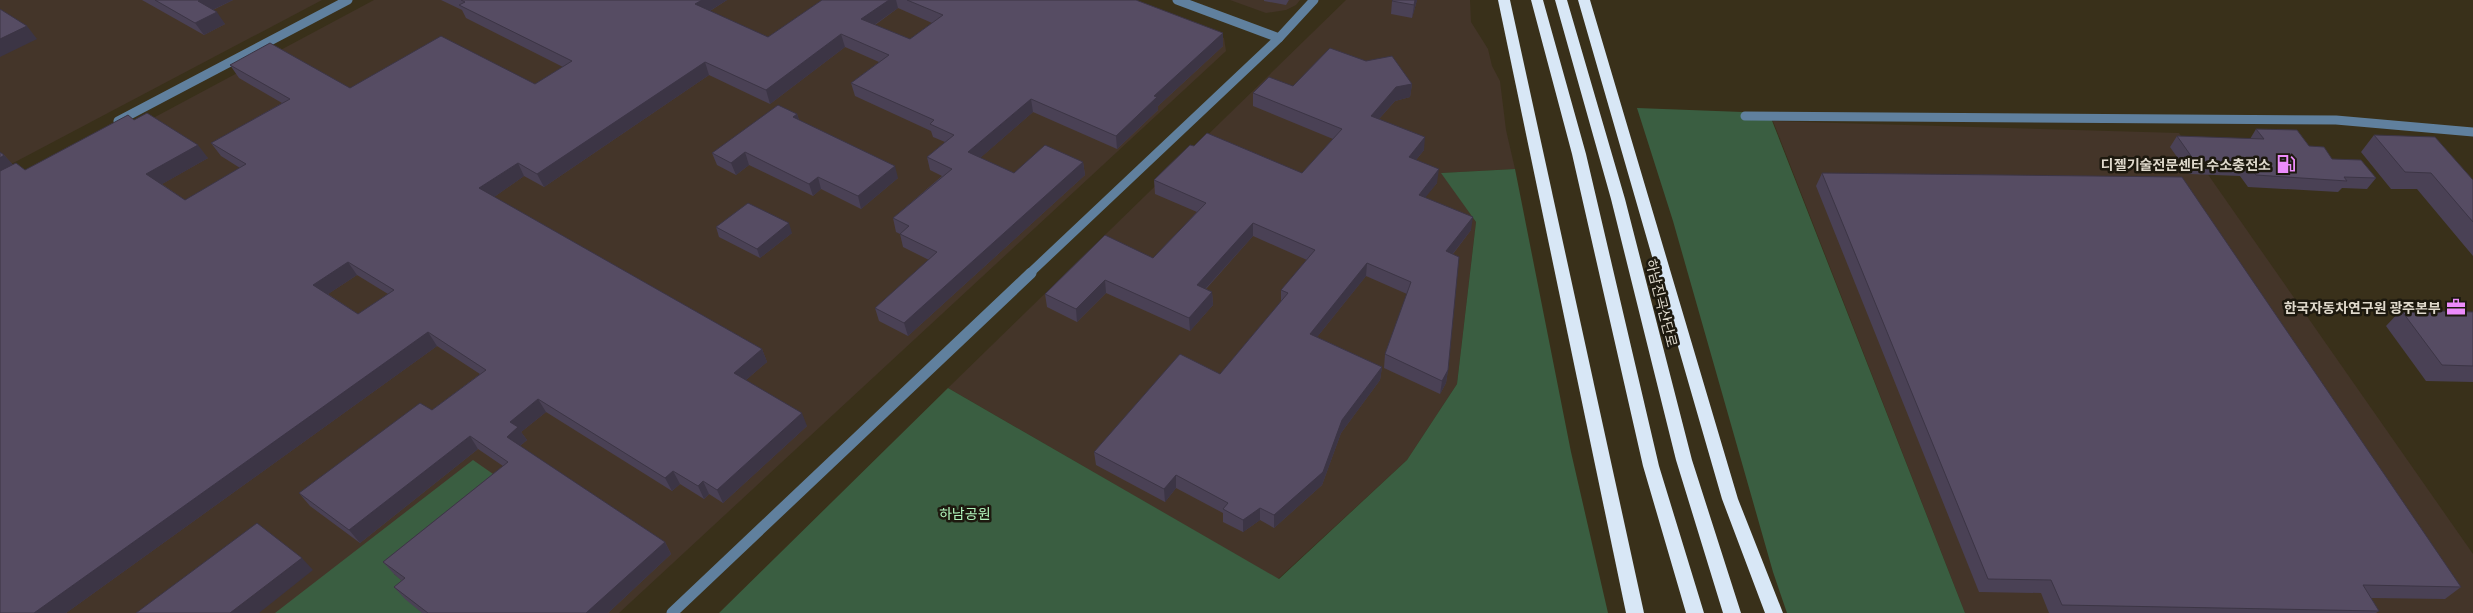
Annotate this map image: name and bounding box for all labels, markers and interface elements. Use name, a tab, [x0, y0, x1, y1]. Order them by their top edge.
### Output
fuel station icon: 디젤기술전문센터 수소충전소	[2275, 153, 2297, 175]
place label: 디젤기술전문센터 수소충전소	[2101, 156, 2271, 173]
street label: 하남진곡산단로	[1643, 257, 1681, 349]
office icon: 한국자동차연구원 광주본부	[2445, 296, 2467, 318]
place label: 한국자동차연구원 광주본부	[2284, 299, 2441, 316]
park label: 하남공원	[939, 505, 991, 522]

